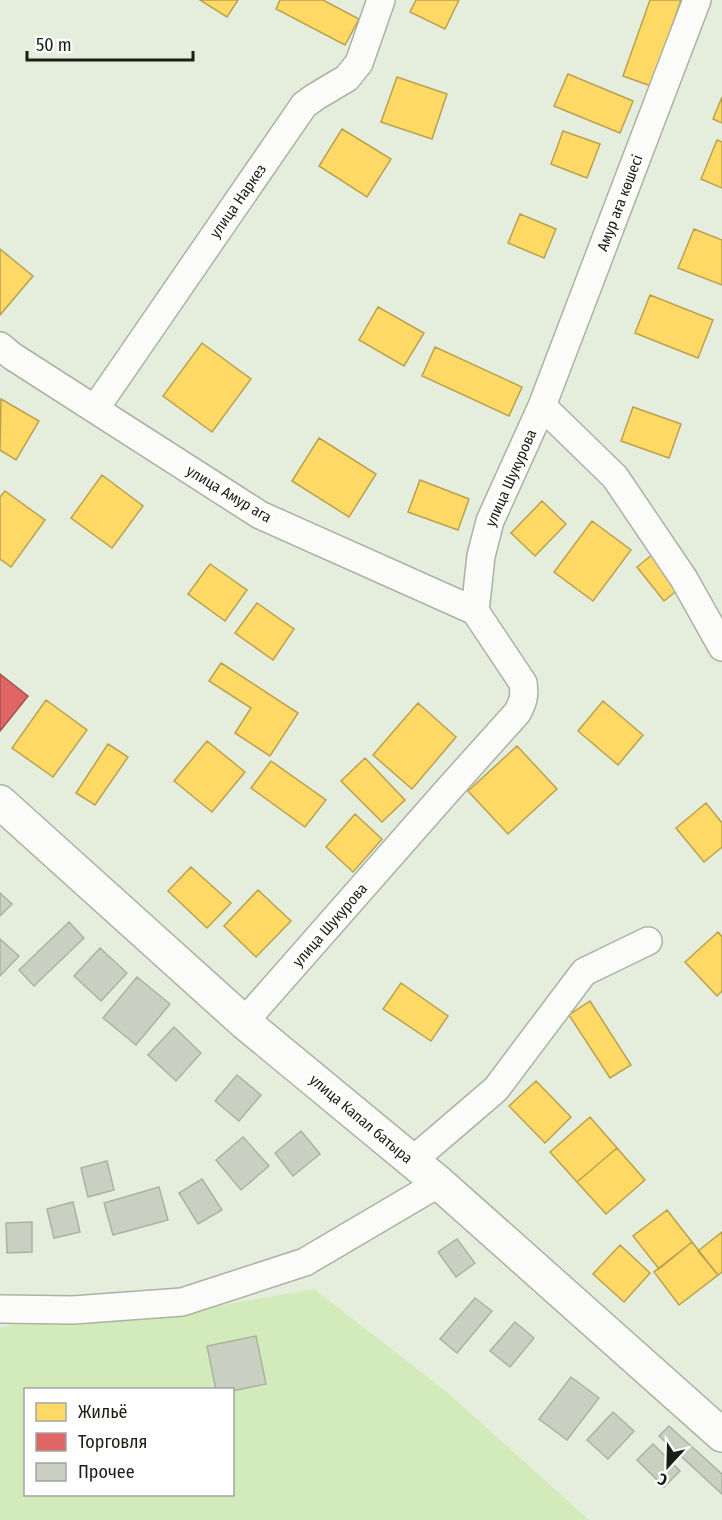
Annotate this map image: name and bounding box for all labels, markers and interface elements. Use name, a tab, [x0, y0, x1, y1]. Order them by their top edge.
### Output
scale bar	[27, 24, 194, 62]
text: 50 m	[36, 34, 72, 56]
street label: Амур аға көшесі	[593, 152, 647, 254]
street label: улица Наркез	[206, 161, 270, 241]
street label: улица Шукурова	[482, 427, 540, 529]
street label: улица Амур ага	[183, 462, 275, 526]
street label: улица Шукурова	[289, 880, 371, 970]
street label: улица Капал батыра	[306, 1071, 416, 1167]
legend	[24, 1388, 234, 1496]
text: Жильё	[78, 1401, 128, 1423]
text: Торговля	[78, 1431, 147, 1453]
north arrow	[638, 1436, 698, 1496]
text: Прочее	[78, 1461, 135, 1483]
text: С	[655, 1469, 670, 1490]

